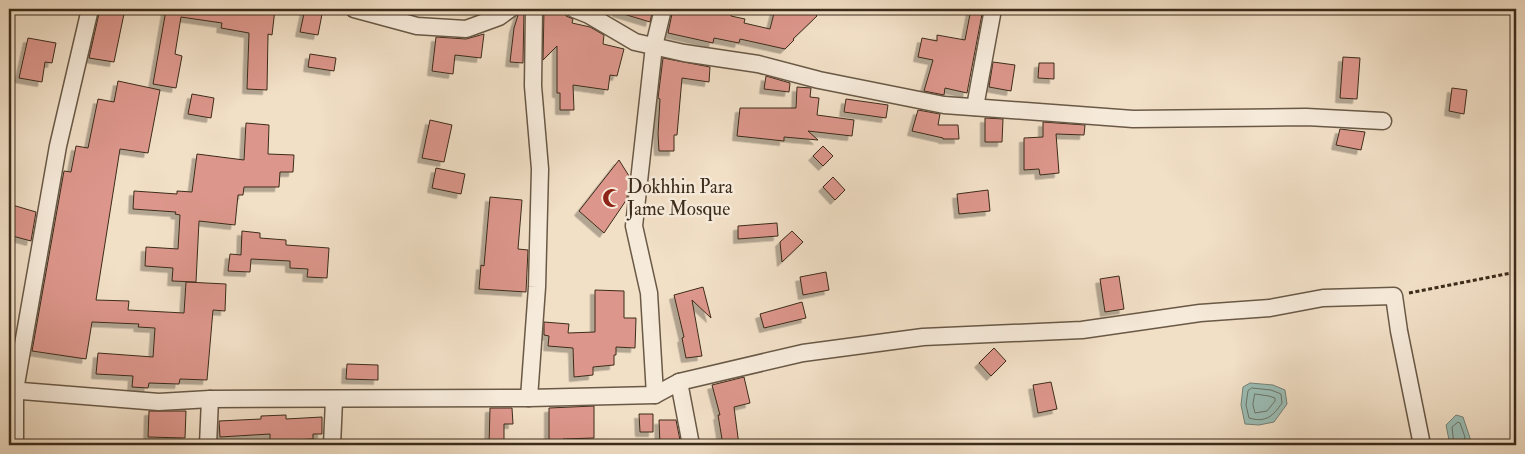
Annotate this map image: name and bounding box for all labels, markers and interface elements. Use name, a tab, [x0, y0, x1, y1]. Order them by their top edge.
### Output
place label: Dokhhin Para Jame Mosque	[626, 175, 733, 221]
mosque icon: Dokhhin Para Jame Mosque	[601, 187, 623, 209]

